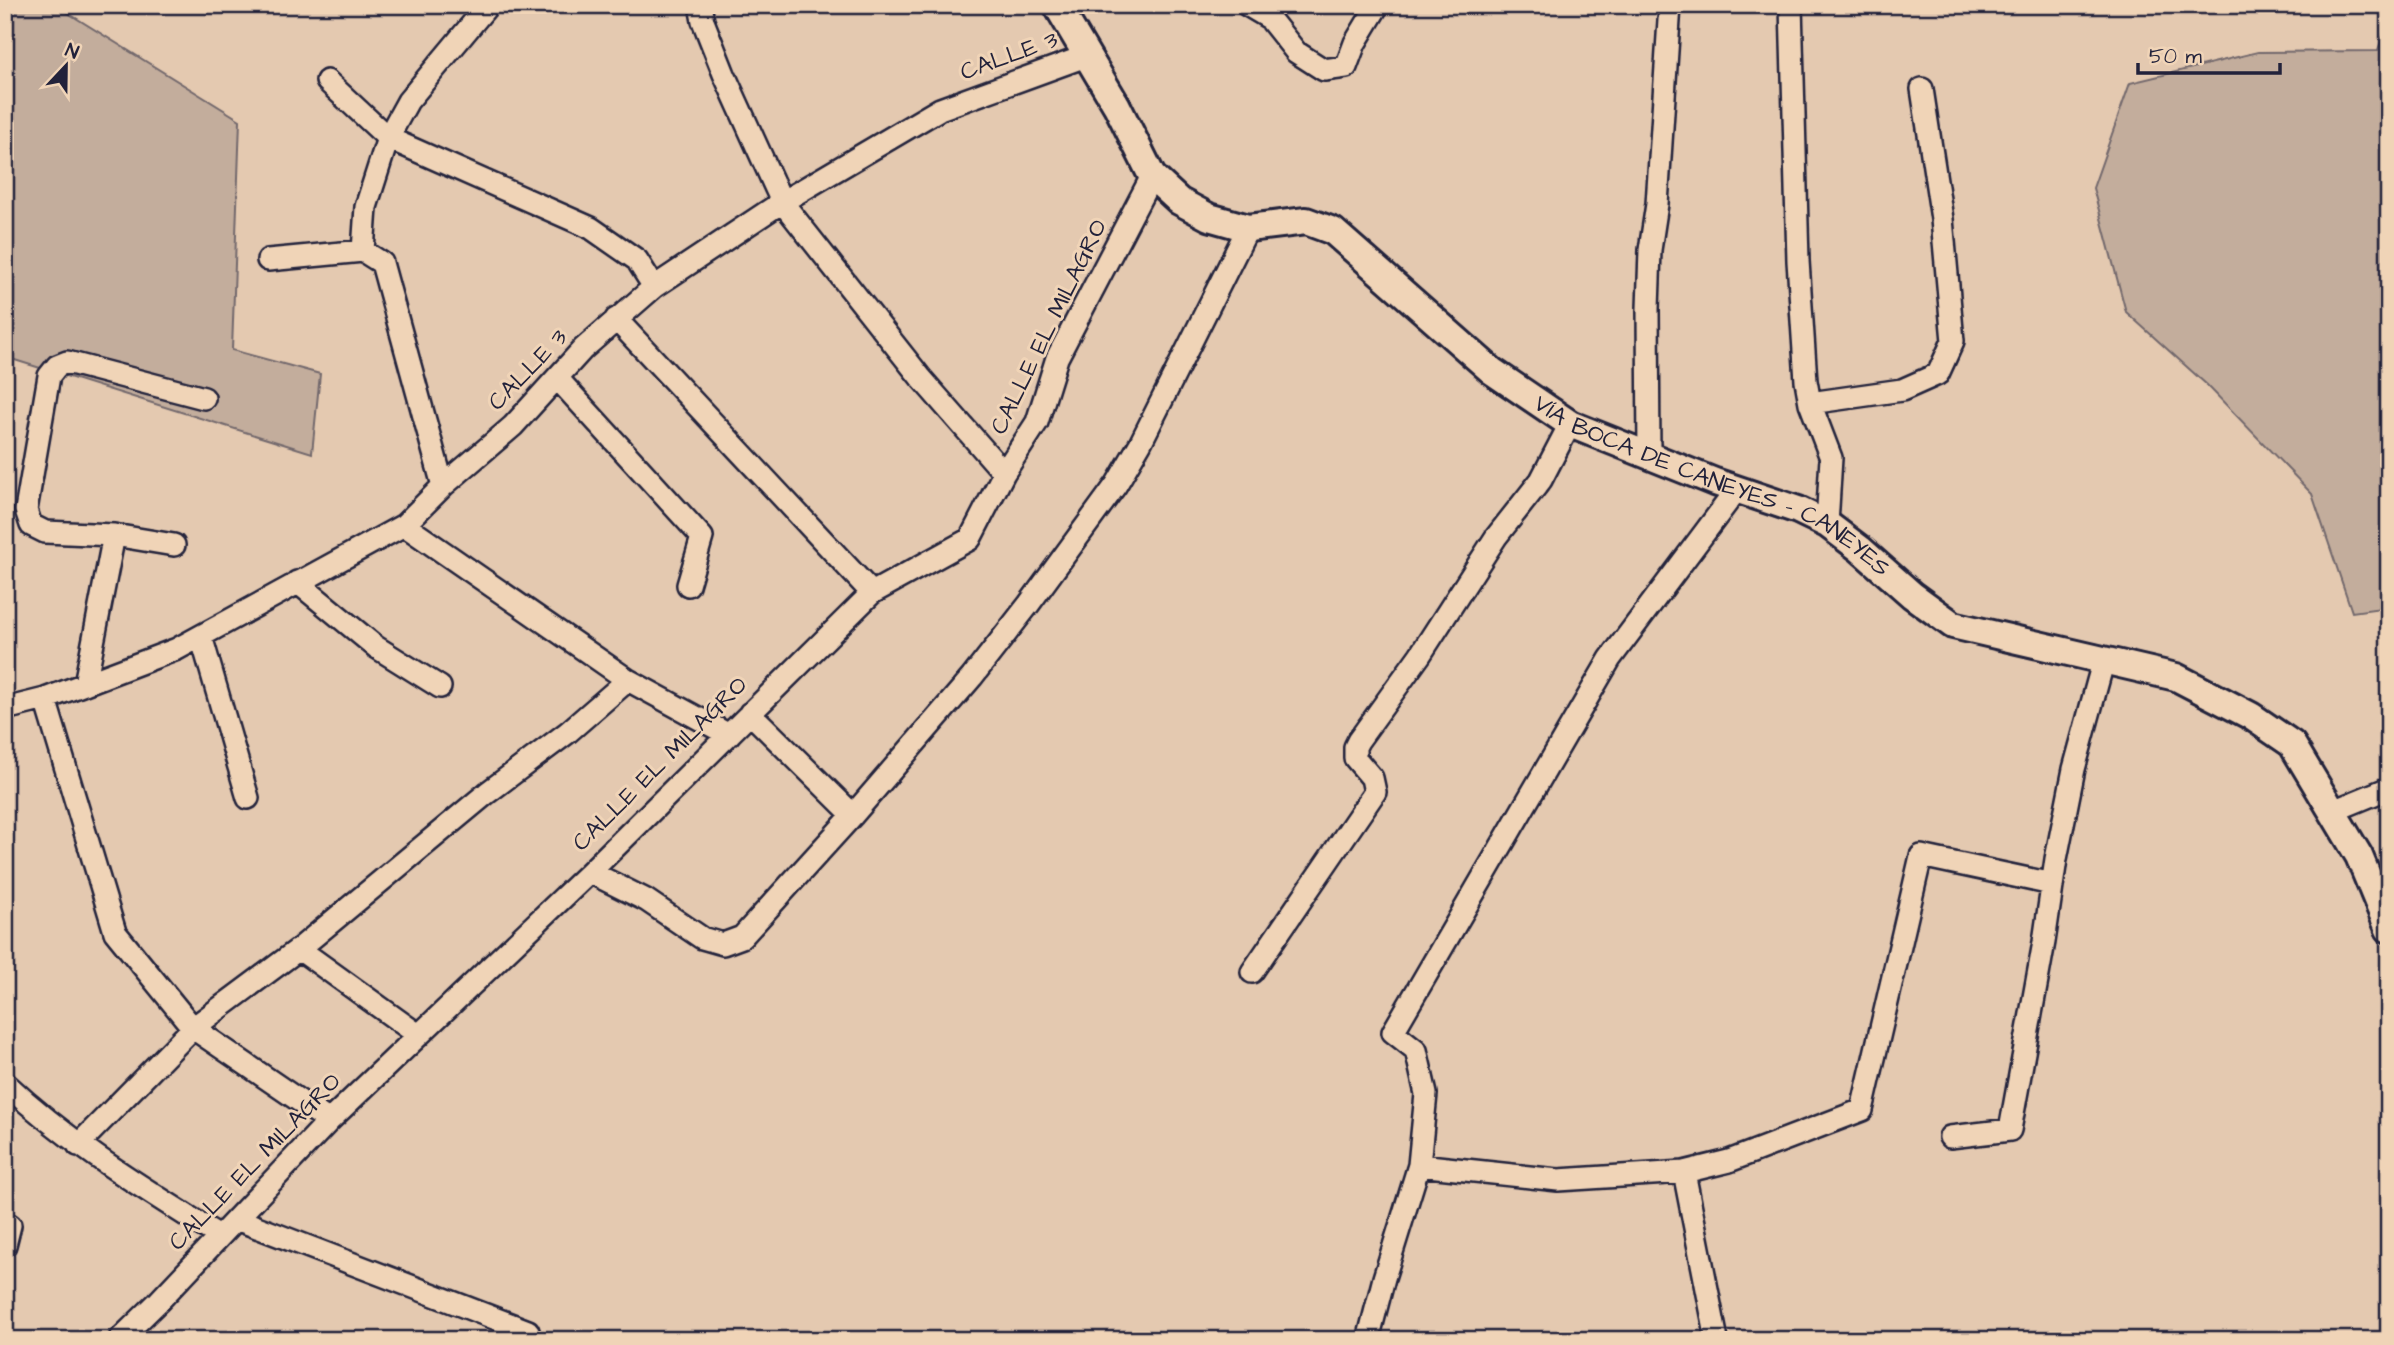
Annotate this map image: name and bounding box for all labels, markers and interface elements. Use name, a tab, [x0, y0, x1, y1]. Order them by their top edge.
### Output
street label: CALLE 3	[955, 23, 1063, 89]
north arrow	[32, 32, 102, 102]
scale bar	[2138, 32, 2280, 76]
text: N	[61, 37, 82, 66]
text: 50 m	[2149, 42, 2203, 71]
street label: CALLE EL MILAGRO	[982, 214, 1116, 440]
street label: CALLE 3	[480, 322, 576, 418]
street label: VÍA BOCA DE CANEYES - CANEYES	[1527, 387, 1897, 585]
street label: CALLE EL MILAGRO	[565, 669, 755, 859]
street label: CALLE EL MILAGRO	[161, 1066, 349, 1258]

